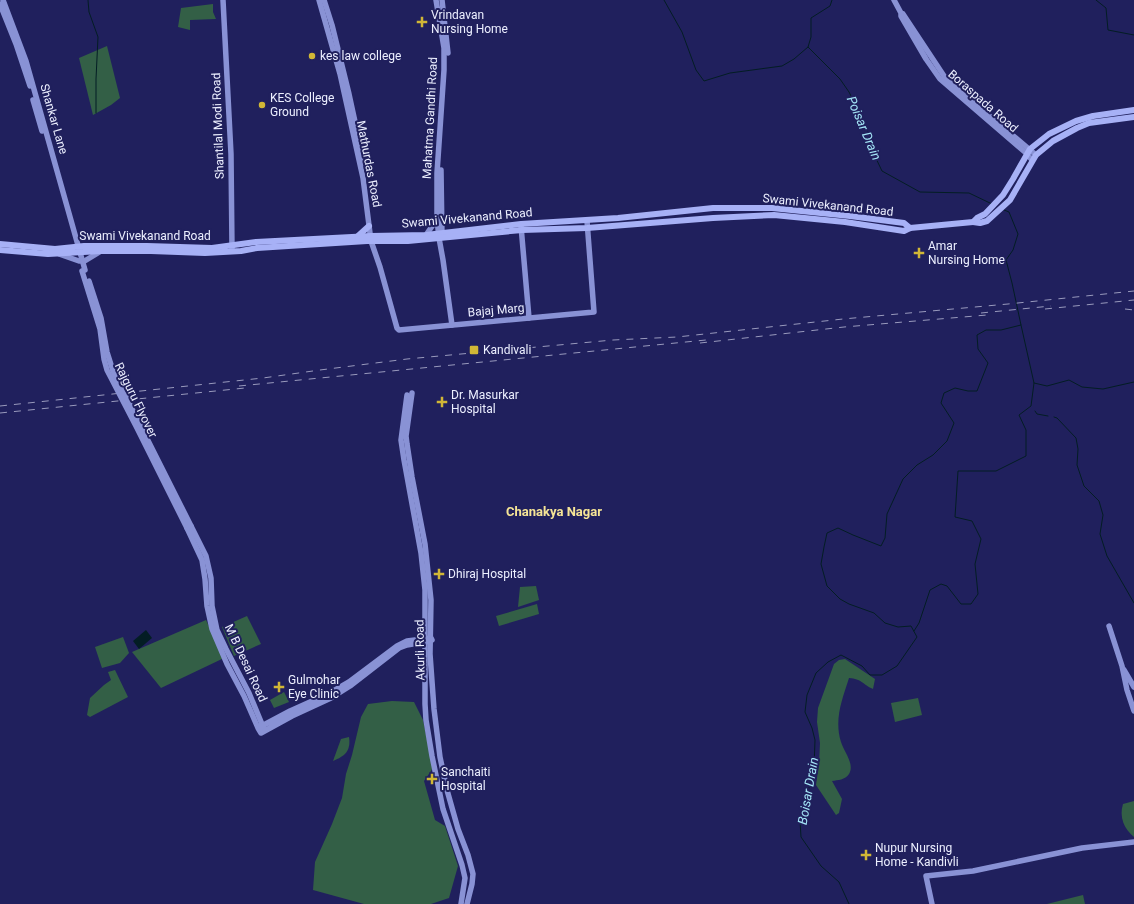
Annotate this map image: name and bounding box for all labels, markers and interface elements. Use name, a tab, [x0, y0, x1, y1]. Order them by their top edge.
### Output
place label: Vrindavan Nursing Home	[431, 8, 508, 36]
marker: Vrindavan Nursing Home	[416, 16, 428, 28]
place label: kes law college	[320, 49, 401, 63]
marker: kes law college	[307, 51, 317, 61]
street label: Mahatma Gandhi Road	[420, 57, 440, 179]
street label: Boraspada Road	[945, 67, 1021, 135]
street label: Shantilal Modi Road	[209, 72, 227, 180]
street label: Shankar Lane	[37, 82, 71, 156]
place label: KES College Ground	[270, 91, 334, 119]
water label: Poisar Drain	[844, 94, 884, 162]
marker: KES College Ground	[257, 100, 267, 110]
street label: Mathurdas Road	[354, 119, 384, 209]
street label: Swami Vivekanand Road	[762, 191, 894, 219]
street label: Swami Vivekanand Road	[401, 205, 533, 231]
street label: Swami Vivekanand Road	[79, 229, 211, 243]
place label: Amar Nursing Home	[928, 239, 1005, 267]
marker: Amar Nursing Home	[913, 247, 925, 259]
street label: Bajaj Marg	[467, 301, 525, 319]
place label: Kandivali	[483, 343, 532, 357]
marker: Kandivali	[468, 344, 480, 356]
street label: Rajguru Flyover	[112, 360, 160, 440]
place label: Dr. Masurkar Hospital	[451, 388, 519, 416]
marker: Dr. Masurkar Hospital	[436, 396, 448, 408]
district label: Chanakya Nagar	[506, 504, 602, 519]
place label: Dhiraj Hospital	[448, 567, 526, 581]
marker: Dhiraj Hospital	[433, 568, 445, 580]
street label: Akurli Road	[412, 619, 428, 681]
street label: M B Desai Road	[222, 622, 270, 704]
place label: Gulmohar Eye Clinic	[288, 673, 340, 701]
marker: Gulmohar Eye Clinic	[273, 681, 285, 693]
water label: Boisar Drain	[795, 756, 821, 826]
place label: Sanchaiti Hospital	[441, 765, 491, 793]
marker: Sanchaiti Hospital	[426, 773, 438, 785]
place label: Nupur Nursing Home - Kandivli	[875, 841, 959, 869]
marker: Nupur Nursing Home - Kandivli	[860, 849, 872, 861]

